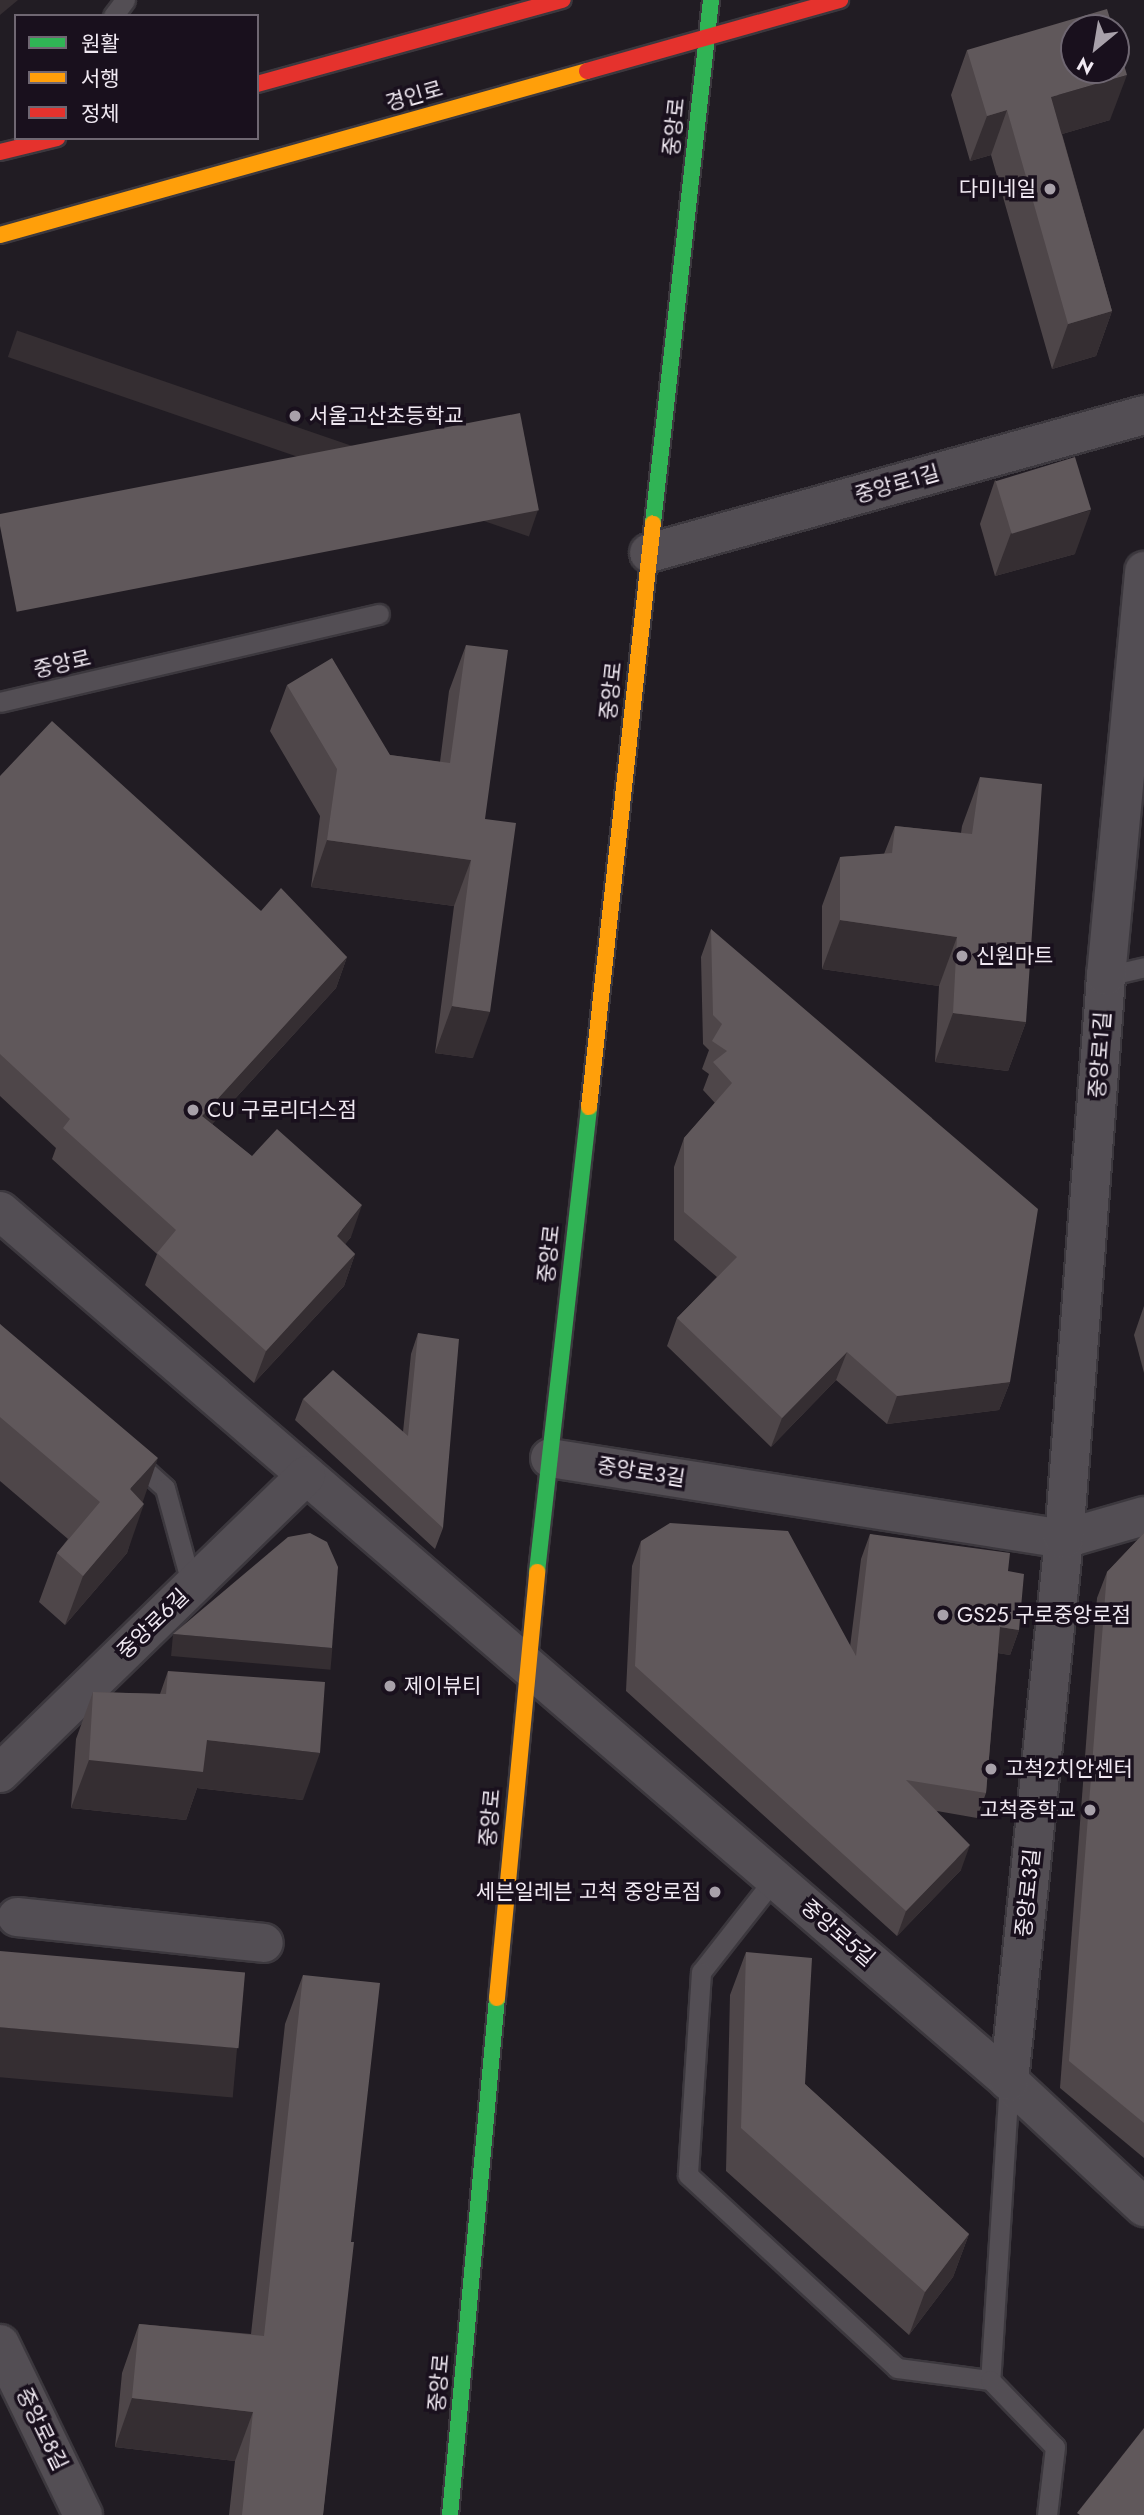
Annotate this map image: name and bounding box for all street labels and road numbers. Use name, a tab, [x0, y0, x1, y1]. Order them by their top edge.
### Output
street label: 경인로	[383, 76, 445, 116]
street label: 중앙로	[658, 97, 690, 157]
street label: 중앙로1길	[852, 460, 942, 508]
street label: 중앙로	[31, 645, 93, 683]
street label: 중앙로	[595, 661, 627, 721]
street label: 중앙로1길	[1084, 1011, 1116, 1099]
street label: 중앙로	[533, 1224, 565, 1284]
street label: 중앙로3길	[595, 1453, 687, 1491]
street label: 중앙로6길	[112, 1584, 194, 1664]
street label: 중앙로	[475, 1788, 505, 1848]
street label: 중앙로3길	[1011, 1848, 1045, 1938]
street label: 중앙로5길	[796, 1894, 880, 1972]
street label: 중앙로	[424, 2353, 454, 2413]
street label: 중앙로8길	[11, 2384, 73, 2474]

